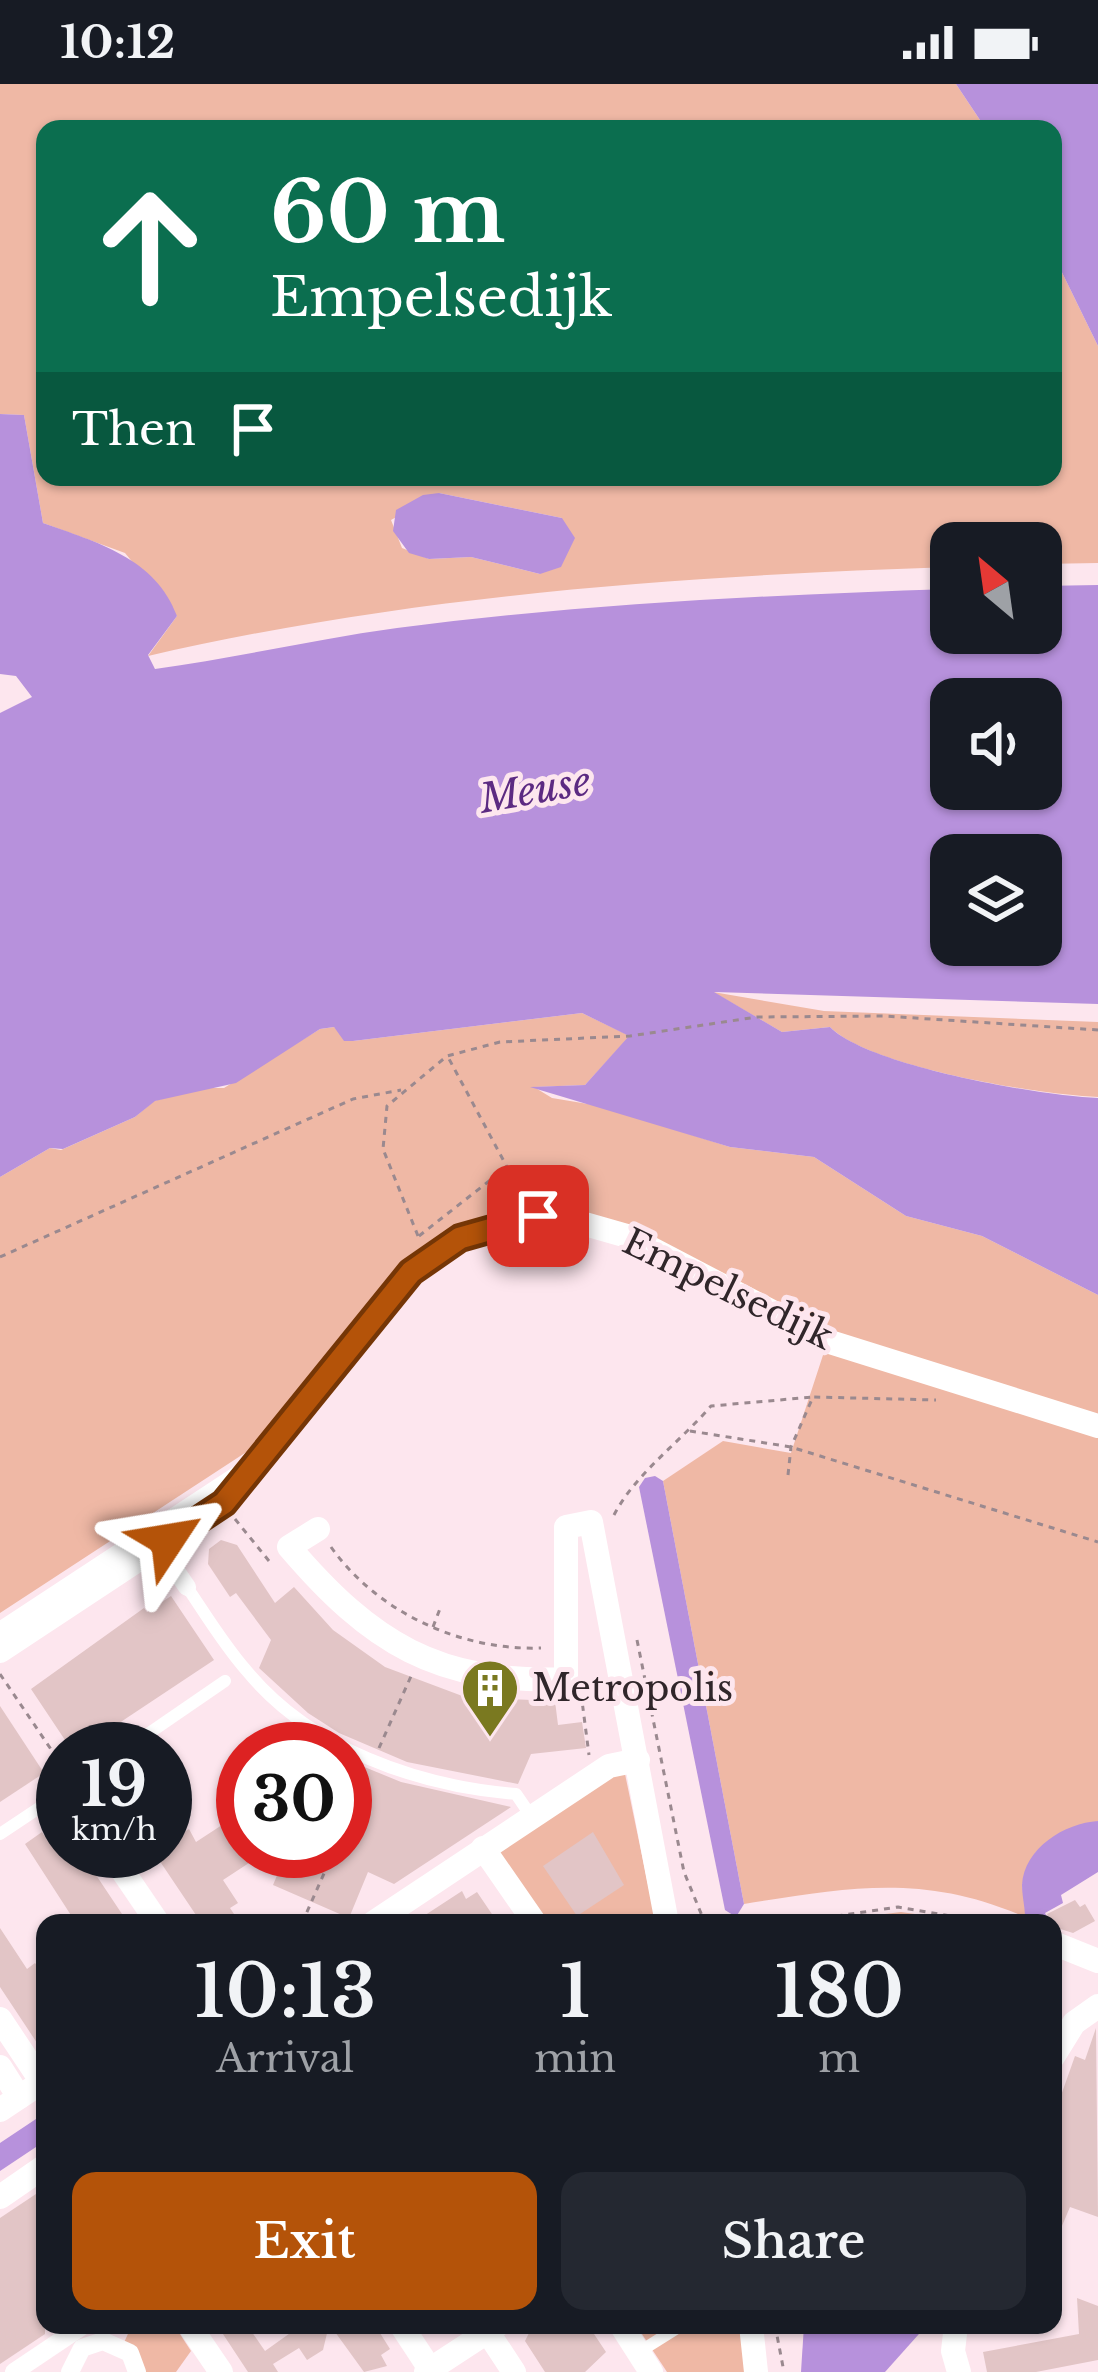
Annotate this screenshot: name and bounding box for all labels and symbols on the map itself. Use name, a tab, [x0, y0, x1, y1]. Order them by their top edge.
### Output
north arrow	[930, 522, 1062, 654]
water label: Meuse	[474, 756, 595, 824]
pin	[487, 1165, 589, 1267]
street label: Empelsedijk	[616, 1219, 840, 1359]
position arrow	[105, 1477, 231, 1603]
building icon: Metropolis	[459, 1657, 521, 1739]
place label: Metropolis	[532, 1666, 733, 1711]
speed limit sign: 30	[216, 1722, 372, 1878]

